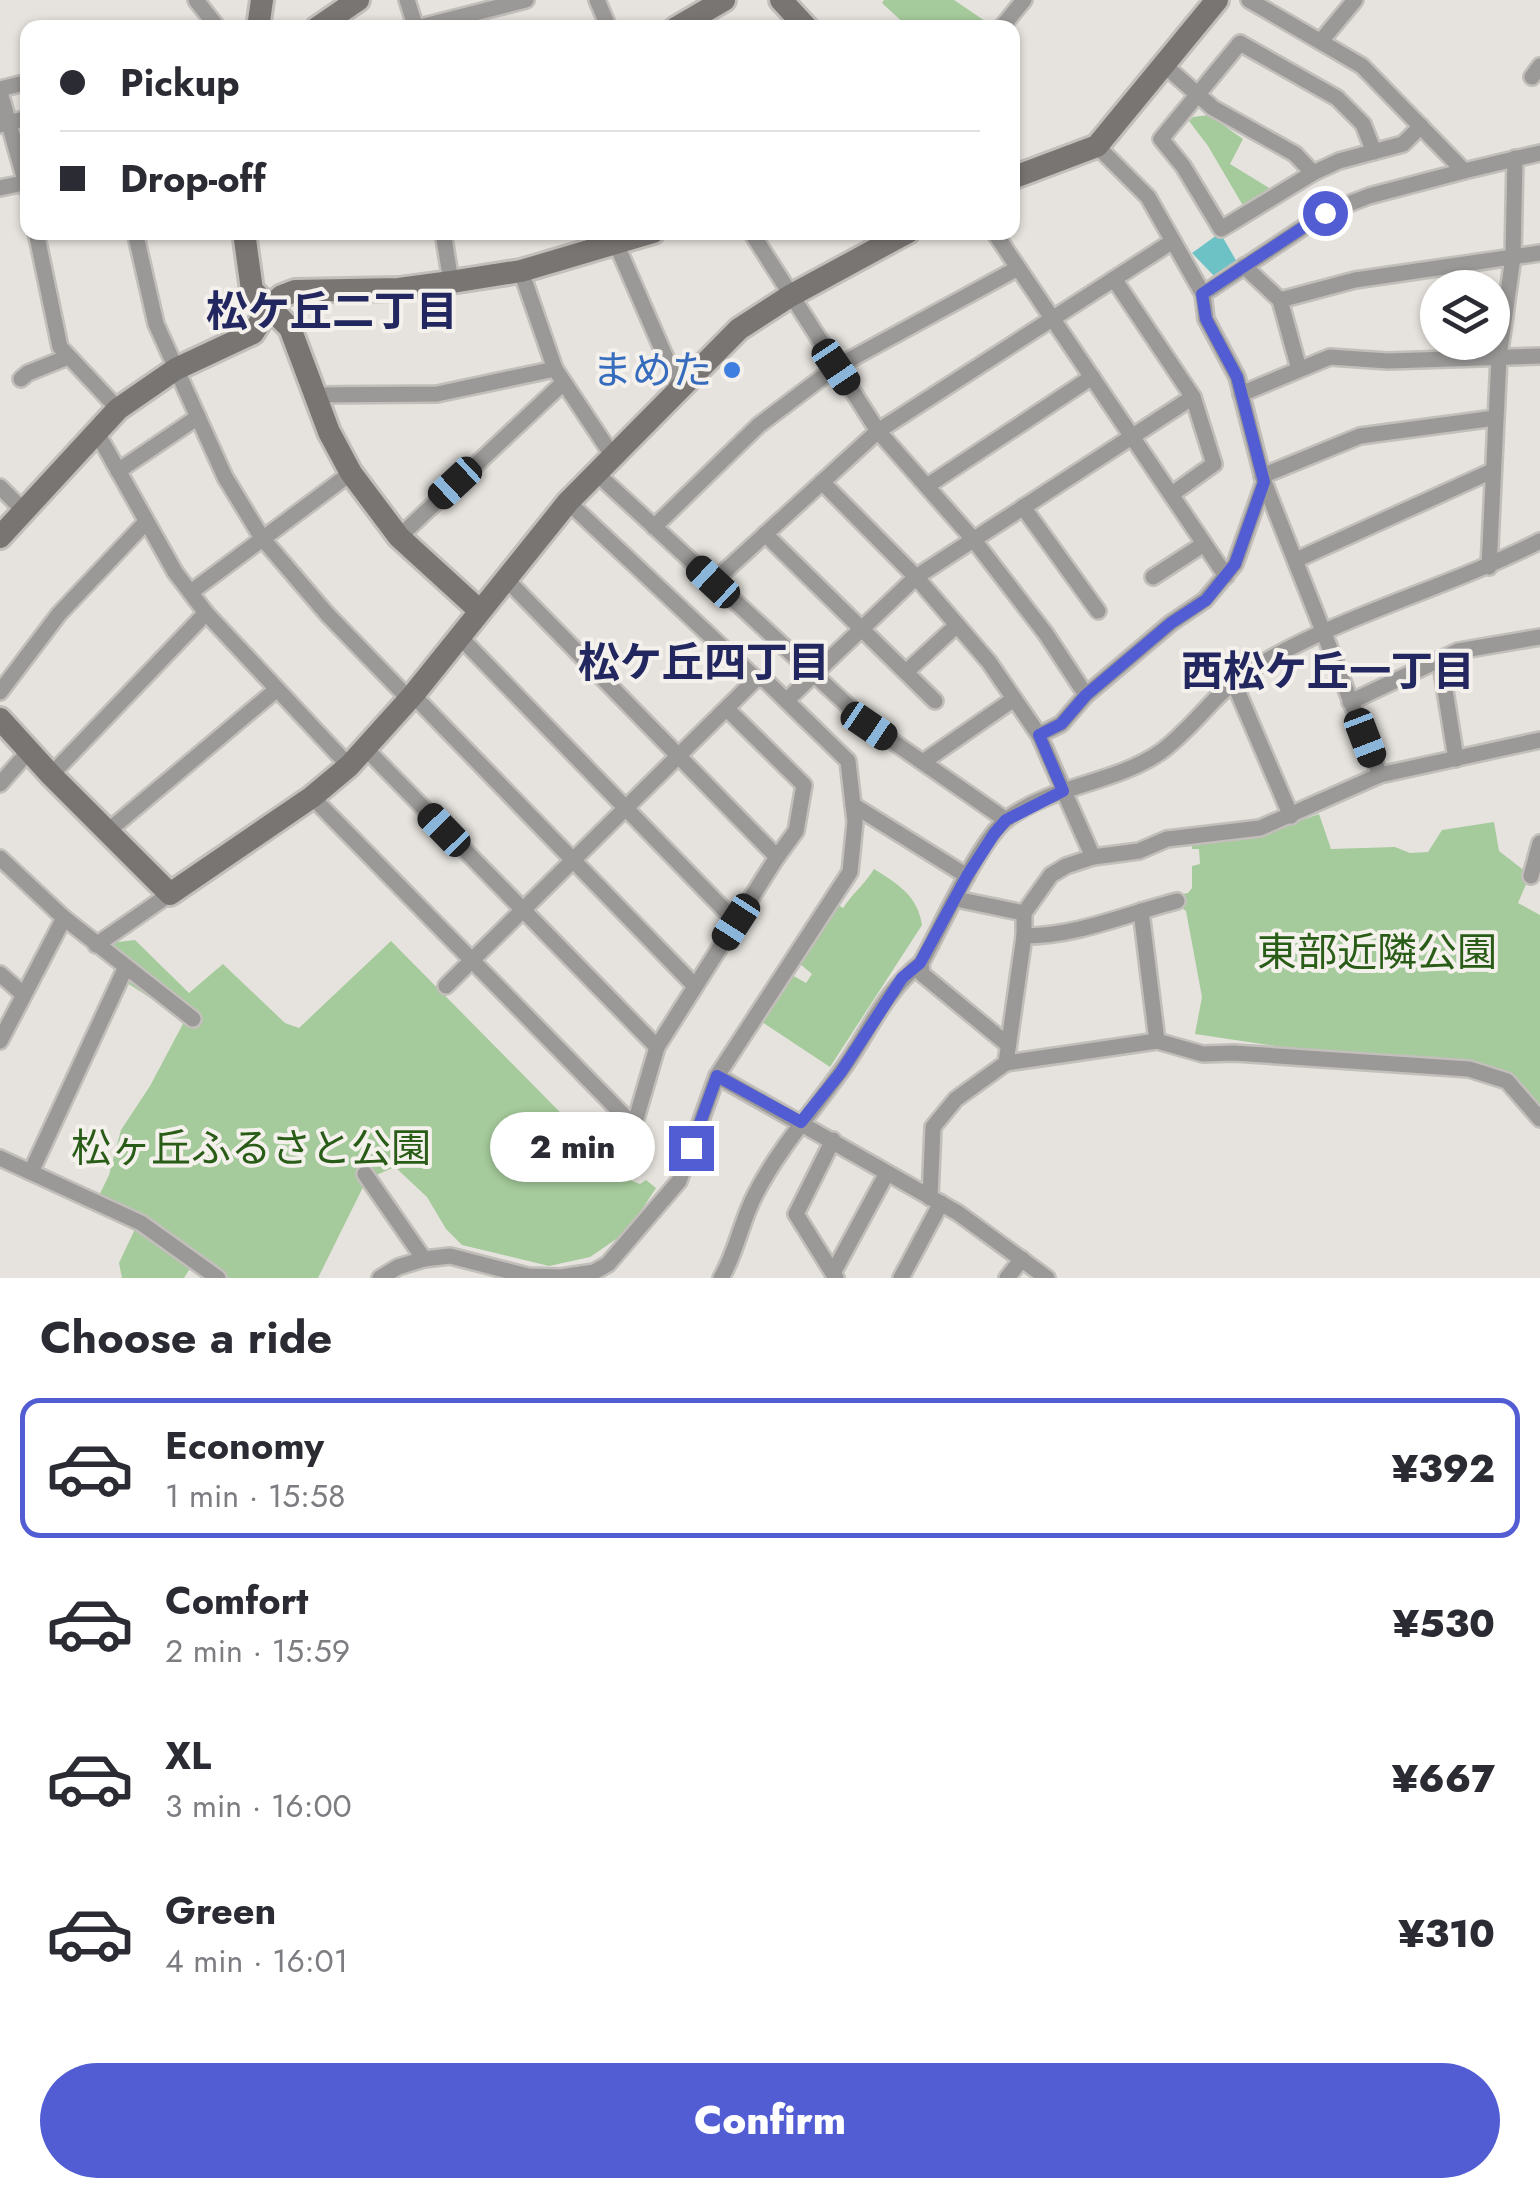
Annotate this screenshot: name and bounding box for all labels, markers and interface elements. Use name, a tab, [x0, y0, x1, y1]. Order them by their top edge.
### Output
text: Pickup	[120, 55, 240, 110]
text: Drop-off	[120, 151, 266, 206]
route start	[1303, 191, 1348, 236]
map controls	[1420, 270, 1510, 360]
button: layers	[1420, 270, 1510, 360]
district label: 松ケ丘二丁目	[206, 281, 458, 342]
car	[807, 334, 865, 400]
place label: まめた	[592, 341, 712, 399]
marker: まめた	[721, 359, 743, 381]
car	[423, 452, 487, 514]
car	[681, 551, 745, 613]
district label: 松ケ丘四丁目	[578, 632, 830, 693]
district label: 西松ケ丘一丁目	[1181, 641, 1475, 702]
car	[836, 697, 902, 755]
car	[1340, 705, 1390, 771]
car	[412, 798, 476, 862]
car	[707, 889, 765, 955]
park label: 東部近隣公園	[1257, 923, 1497, 981]
callout: 2 min	[491, 1113, 656, 1183]
park label: 松ヶ丘ふるさと公園	[71, 1119, 431, 1177]
text: 2 min	[530, 1124, 615, 1170]
route end	[669, 1126, 714, 1171]
text: Choose a ride	[40, 1305, 332, 1370]
text: Economy	[165, 1418, 324, 1473]
icon: car	[45, 1423, 135, 1513]
text: ¥392	[1392, 1441, 1495, 1496]
text: 1 min · 15:58	[165, 1473, 345, 1519]
text: Comfort	[165, 1573, 308, 1628]
icon: car	[45, 1578, 135, 1668]
text: ¥530	[1393, 1596, 1495, 1651]
text: 2 min · 15:59	[165, 1628, 350, 1674]
text: XL	[165, 1728, 211, 1783]
icon: car	[45, 1733, 135, 1823]
text: ¥667	[1392, 1751, 1495, 1806]
text: 3 min · 16:00	[165, 1783, 352, 1829]
text: Green	[165, 1883, 276, 1938]
icon: car	[45, 1888, 135, 1978]
text: ¥310	[1398, 1906, 1495, 1961]
text: 4 min · 16:01	[165, 1938, 348, 1984]
button: Confirm	[40, 2063, 1500, 2178]

